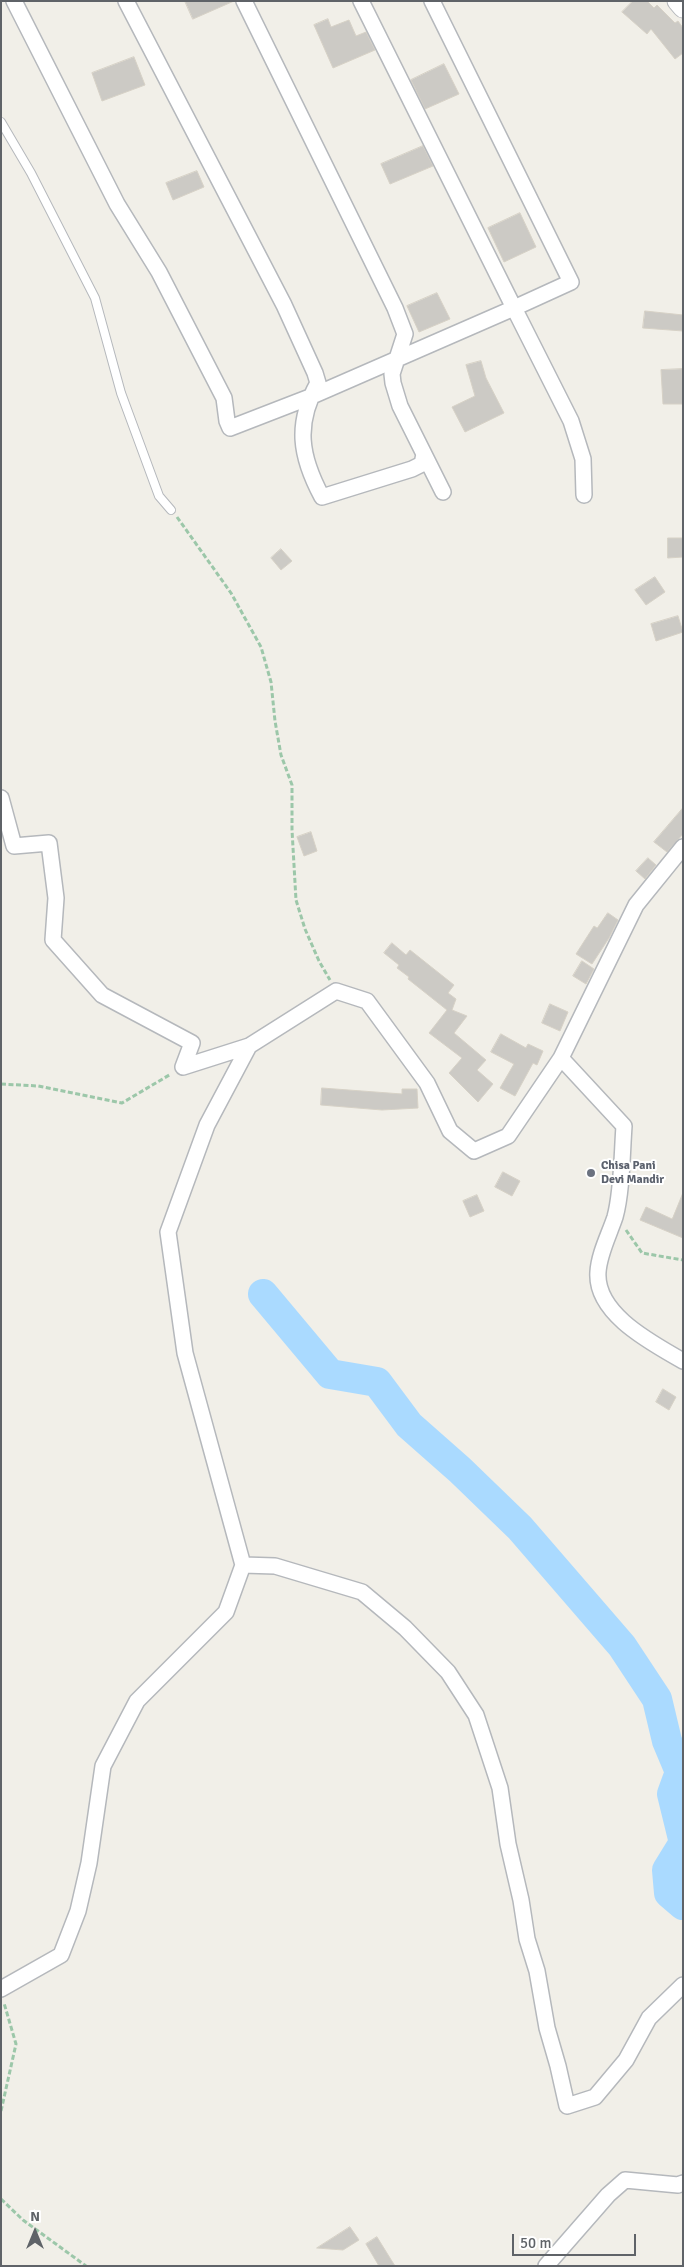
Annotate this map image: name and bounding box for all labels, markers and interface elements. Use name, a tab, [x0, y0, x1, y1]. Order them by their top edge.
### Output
place label: Chisa Pani Devi Mandir	[601, 1159, 664, 1187]
marker: Chisa Pani Devi Mandir	[585, 1167, 597, 1179]
north arrow	[10, 2207, 60, 2257]
text: N	[30, 2208, 40, 2225]
scale bar	[514, 2224, 638, 2256]
text: 50 m	[520, 2234, 551, 2252]

